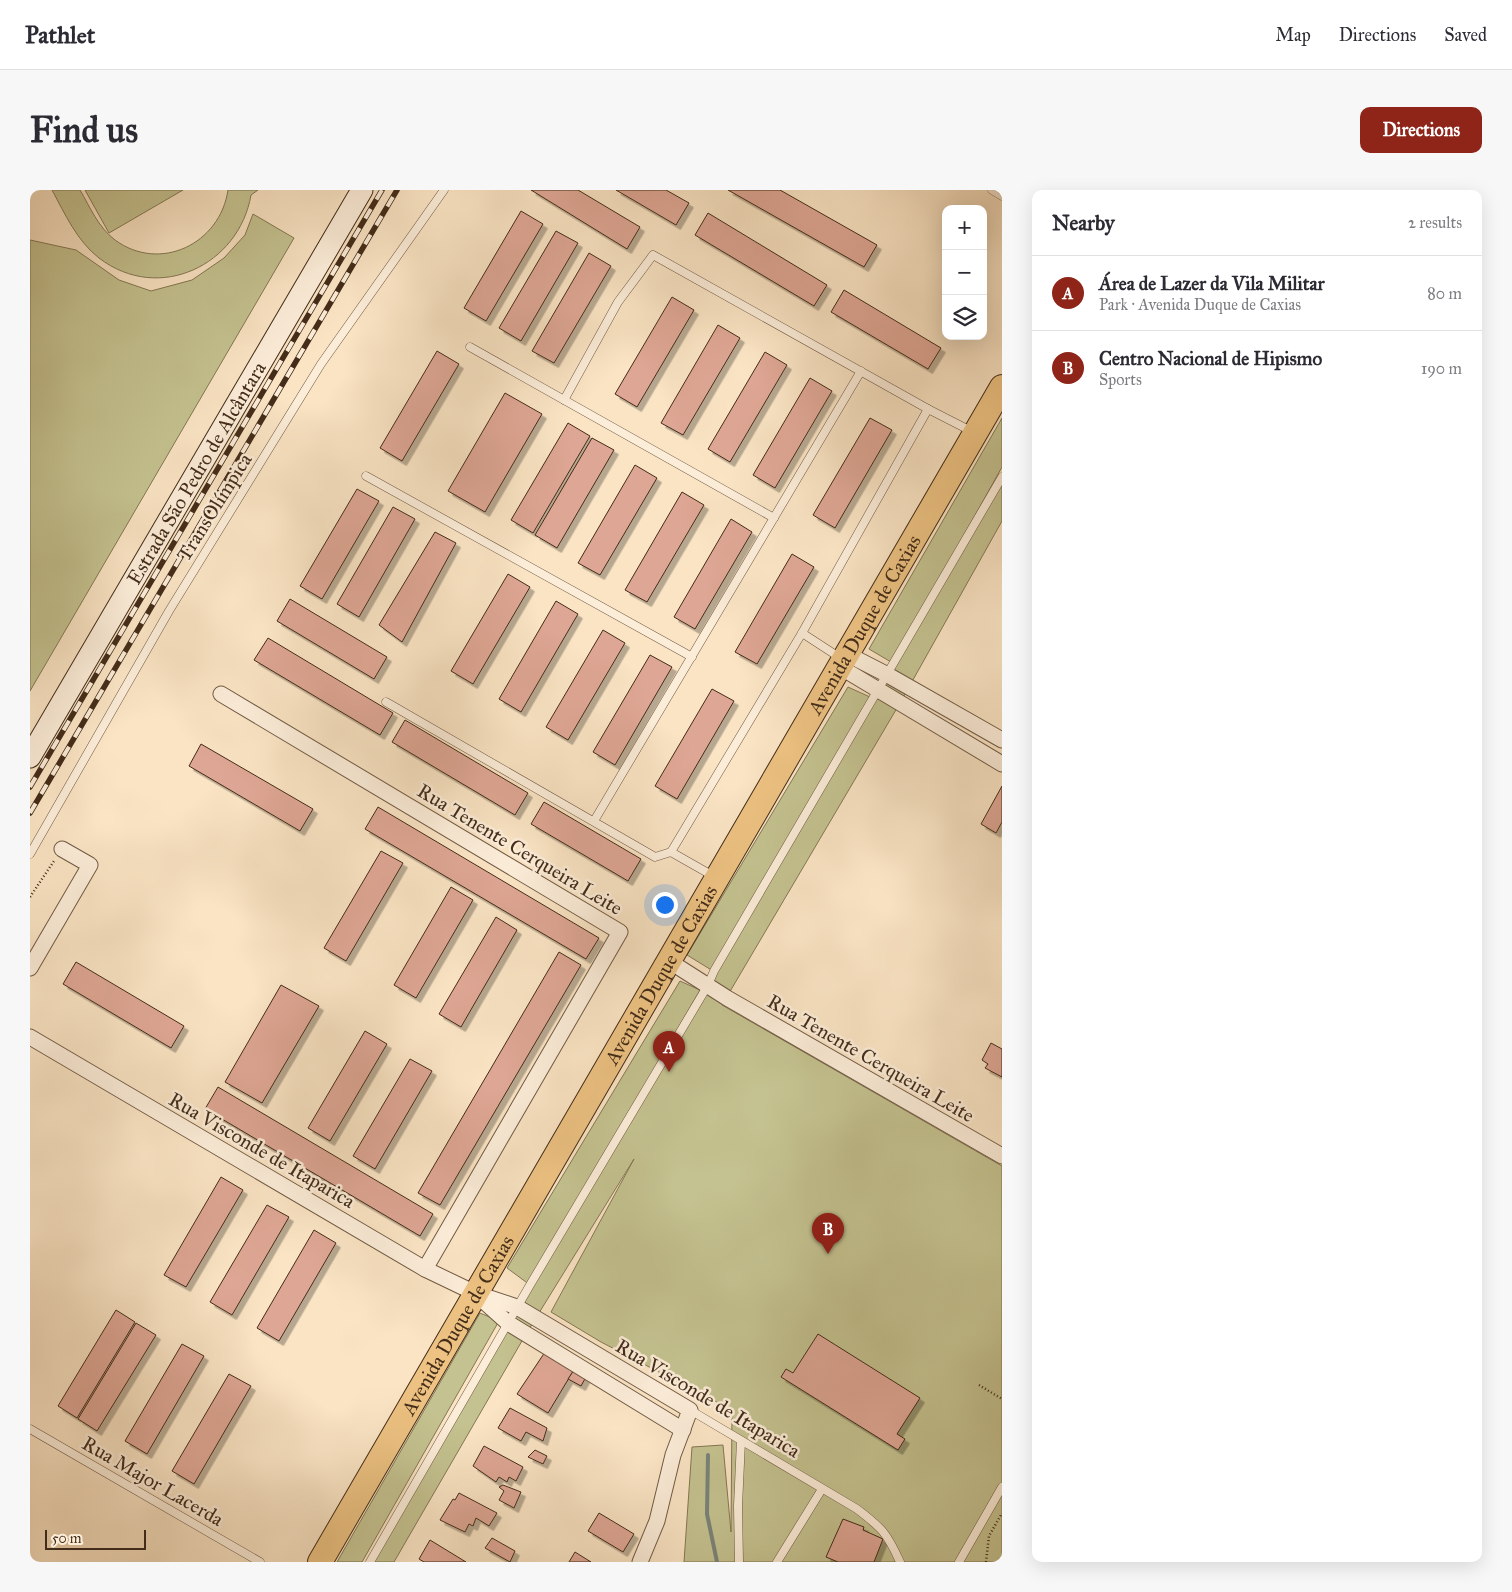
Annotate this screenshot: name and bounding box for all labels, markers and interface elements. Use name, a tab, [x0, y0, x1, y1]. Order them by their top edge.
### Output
text: Pathlet	[25, 20, 95, 50]
text: Map	[1275, 24, 1311, 46]
text: Directions	[1339, 24, 1416, 46]
text: Saved	[1444, 24, 1487, 46]
button: Directions	[1360, 107, 1482, 153]
text: Find us	[30, 109, 138, 152]
map controls	[942, 205, 987, 340]
button: +	[942, 205, 987, 250]
text: Nearby	[1052, 210, 1115, 236]
text: 2 results	[1408, 213, 1462, 232]
button: −	[942, 250, 987, 295]
text: Área de Lazer da Vila Militar	[1099, 272, 1325, 295]
text: A	[1063, 284, 1073, 303]
text: 80 m	[1427, 284, 1462, 303]
button: layers	[942, 295, 987, 340]
text: Park · Avenida Duque de Caxias	[1099, 295, 1301, 314]
text: Centro Nacional de Hipismo	[1099, 347, 1322, 370]
street label: Estrada São Pedro de Alcântara	[122, 357, 271, 589]
text: B	[1063, 359, 1073, 378]
text: 190 m	[1421, 359, 1462, 378]
text: Sports	[1099, 370, 1142, 389]
street label: TransOlímpica	[171, 448, 257, 565]
street label: Avenida Duque de Caxias	[802, 530, 926, 719]
street label: Rua Tenente Cerqueira Leite	[413, 778, 627, 921]
street label: Avenida Duque de Caxias	[600, 880, 722, 1068]
your location	[652, 892, 678, 918]
street label: Rua Tenente Cerqueira Leite	[763, 989, 979, 1128]
pin: A	[653, 1031, 685, 1072]
street label: Rua Visconde de Itaparica	[165, 1087, 360, 1213]
pin: B	[812, 1213, 844, 1254]
street label: Avenida Duque de Caxias	[396, 1231, 519, 1420]
street label: Rua Visconde de Itaparica	[611, 1333, 805, 1463]
street label: Rua Major Lacerda	[78, 1431, 228, 1531]
scale bar	[45, 1527, 146, 1550]
text: 50 m	[52, 1530, 81, 1547]

